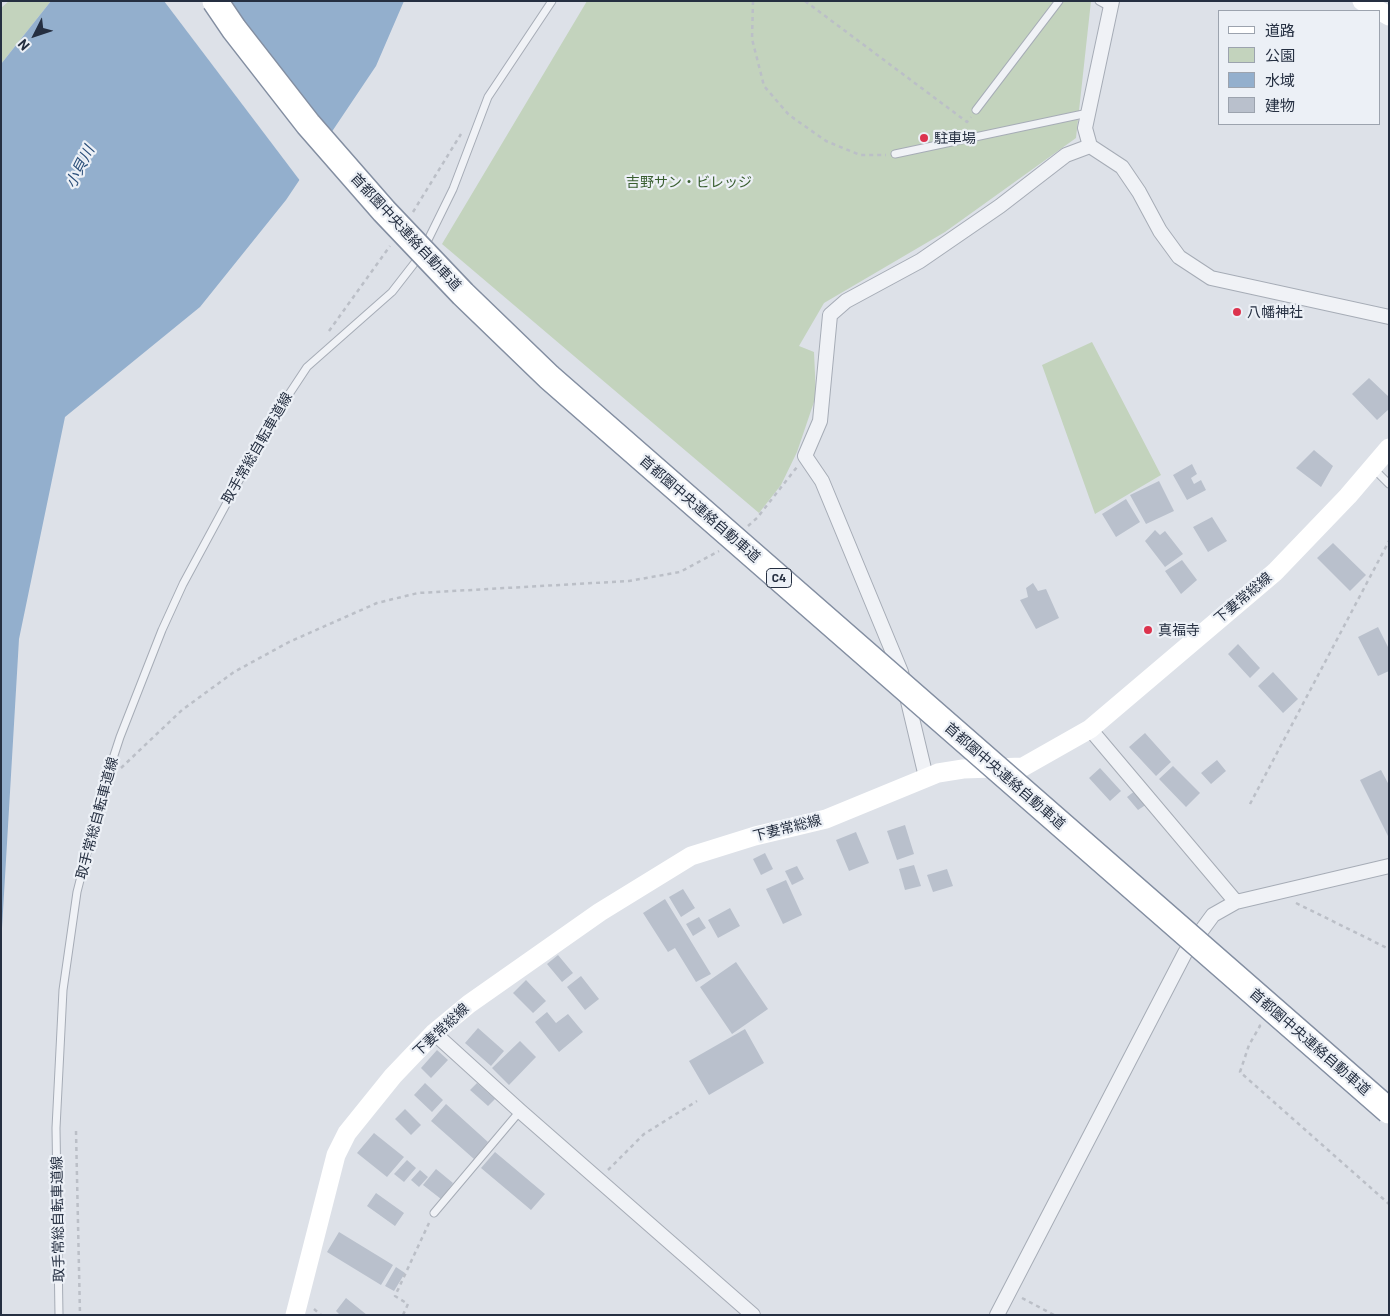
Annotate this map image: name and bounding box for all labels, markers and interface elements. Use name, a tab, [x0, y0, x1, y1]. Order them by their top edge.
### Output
north arrow	[10, 10, 60, 60]
legend	[1218, 10, 1380, 125]
text: 道路	[1265, 21, 1295, 39]
text: N	[14, 36, 33, 54]
text: 公園	[1265, 46, 1295, 64]
text: 水域	[1265, 71, 1295, 89]
text: 建物	[1265, 96, 1295, 114]
place label: 駐車場	[934, 130, 976, 146]
marker: 駐車場	[918, 132, 930, 144]
water label: 小貝川	[62, 143, 98, 191]
street label: 首都圏中央連絡自動車道	[347, 170, 465, 294]
park label: 吉野サン・ビレッジ	[626, 174, 752, 190]
place label: 八幡神社	[1247, 304, 1303, 320]
marker: 八幡神社	[1231, 306, 1243, 318]
street label: 取手常総自転車道線	[218, 389, 296, 507]
street label: 首都圏中央連絡自動車道	[636, 452, 764, 566]
road number: C4	[766, 568, 792, 588]
street label: 下妻常総線	[1211, 569, 1275, 627]
place label: 真福寺	[1158, 622, 1200, 638]
marker: 真福寺	[1142, 624, 1154, 636]
street label: 首都圏中央連絡自動車道	[941, 719, 1069, 833]
street label: 取手常総自転車道線	[73, 755, 121, 881]
street label: 下妻常総線	[751, 811, 823, 845]
street label: 首都圏中央連絡自動車道	[1246, 985, 1374, 1099]
street label: 下妻常総線	[410, 1000, 472, 1060]
street label: 取手常総自転車道線	[49, 1156, 67, 1282]

